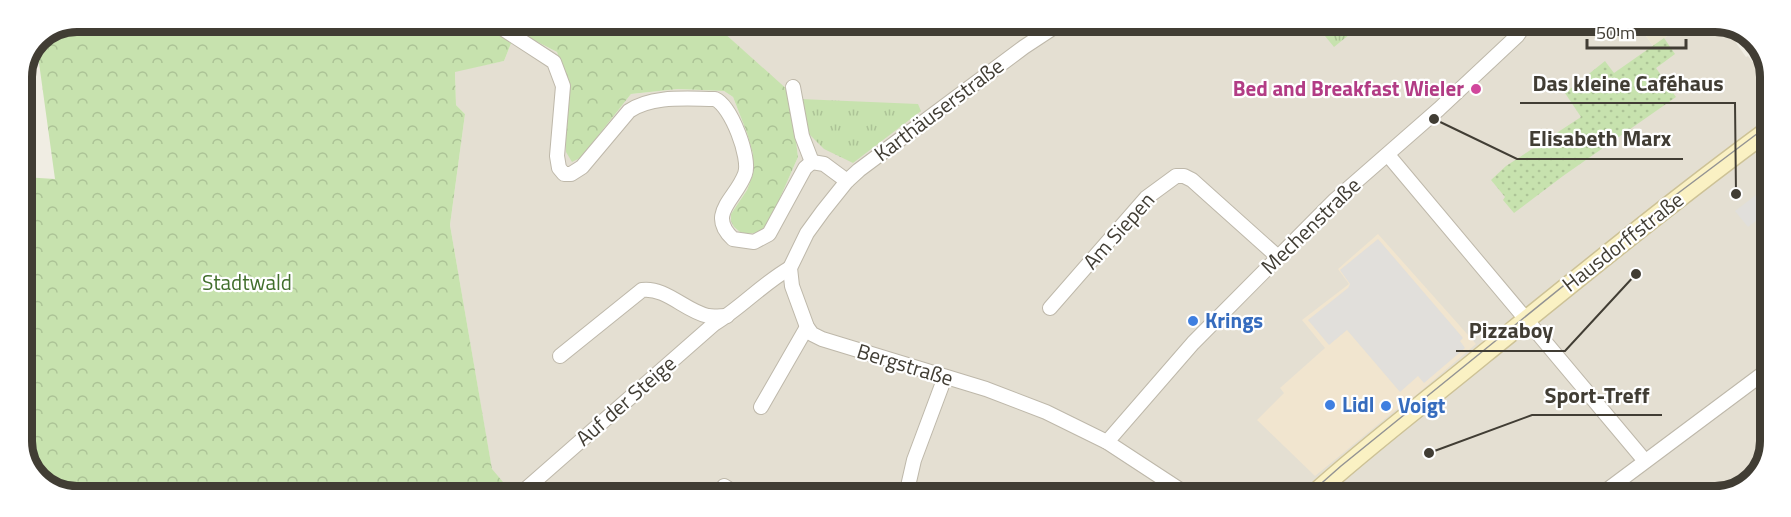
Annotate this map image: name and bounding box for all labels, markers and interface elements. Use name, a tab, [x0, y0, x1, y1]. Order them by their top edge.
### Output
scale bar	[1587, 12, 1686, 50]
text: 50 m	[1596, 19, 1635, 46]
street label: Karthäuserstraße	[867, 50, 1010, 169]
callout: Das kleine Caféhaus	[1520, 63, 1735, 103]
text: Das kleine Caféhaus	[1532, 66, 1724, 100]
place label: Bed and Breakfast Wieler	[1233, 72, 1464, 104]
marker: Bed and Breakfast Wieler	[1469, 82, 1483, 96]
callout: Elisabeth Marx	[1517, 119, 1683, 159]
text: Elisabeth Marx	[1529, 121, 1672, 155]
street label: Mechenstraße	[1253, 169, 1367, 281]
street label: Hausdorffstraße	[1555, 183, 1690, 299]
street label: Am Siepen	[1075, 185, 1162, 276]
park label: Stadtwald	[202, 266, 292, 298]
place label: Krings	[1205, 304, 1263, 336]
callout: Pizzaboy	[1456, 311, 1565, 351]
text: Pizzaboy	[1469, 313, 1553, 347]
marker: Krings	[1186, 314, 1200, 328]
street label: Bergstraße	[853, 334, 957, 394]
street label: Auf der Steige	[568, 347, 683, 453]
callout: Sport-Treff	[1532, 375, 1662, 415]
text: Sport-Treff	[1544, 378, 1650, 412]
place label: Lidl	[1342, 388, 1375, 420]
place label: Voigt	[1398, 389, 1446, 421]
marker: Lidl	[1323, 398, 1337, 412]
marker: Voigt	[1379, 399, 1393, 413]

